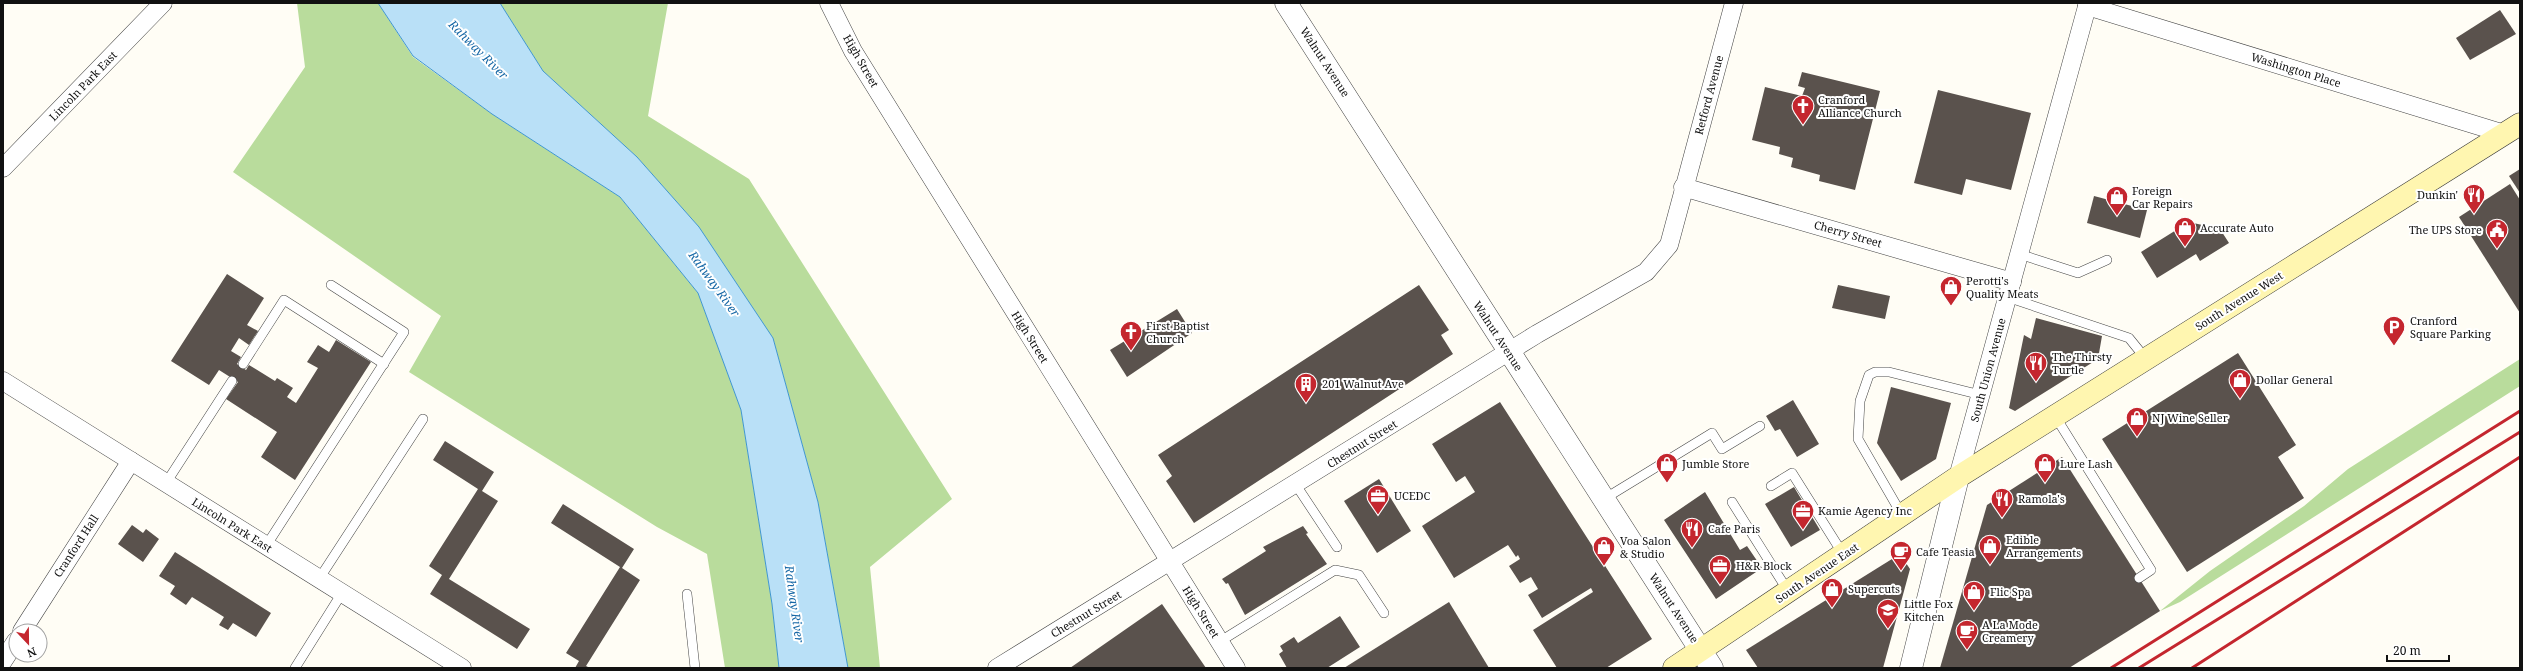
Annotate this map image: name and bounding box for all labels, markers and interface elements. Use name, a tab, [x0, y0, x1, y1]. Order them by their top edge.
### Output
water label: Rahway River	[444, 15, 512, 83]
street label: Walnut Avenue	[1297, 24, 1354, 100]
street label: High Street	[840, 32, 883, 90]
street label: Lincoln Park East	[45, 47, 120, 124]
street label: Washington Place	[2249, 49, 2343, 90]
street label: Retford Avenue	[1691, 53, 1726, 136]
place label: Cranford Alliance Church	[1818, 92, 1902, 120]
church icon: Cranford Alliance Church	[1790, 93, 1816, 126]
restaurant icon: Dunkin'	[2461, 182, 2487, 215]
place label: Foreign Car Repairs	[2132, 183, 2193, 211]
shop icon: Foreign Car Repairs	[2104, 184, 2130, 217]
place label: Dunkin'	[2417, 187, 2458, 202]
shop icon: Accurate Auto	[2172, 215, 2198, 248]
street label: Cherry Street	[1813, 217, 1884, 250]
public building icon: The UPS Store	[2484, 217, 2510, 250]
place label: Accurate Auto	[2200, 220, 2274, 235]
place label: The UPS Store	[2409, 222, 2482, 237]
water label: Rahway River	[684, 246, 744, 320]
street label: South Avenue West	[2192, 267, 2286, 334]
place label: Perotti's Quality Meats	[1966, 273, 2038, 301]
shop icon: Perotti's Quality Meats	[1938, 274, 1964, 307]
street label: Walnut Avenue	[1470, 298, 1527, 374]
street label: High Street	[1009, 308, 1052, 366]
place label: Cranford Square Parking	[2410, 313, 2491, 341]
parking icon: Cranford Square Parking	[2381, 314, 2407, 347]
street label: South Union Avenue	[1966, 316, 2009, 424]
place label: First Baptist Church	[1146, 318, 1209, 346]
church icon: First Baptist Church	[1118, 319, 1144, 352]
place label: The Thirsty Turtle	[2052, 349, 2113, 377]
restaurant icon: The Thirsty Turtle	[2023, 350, 2049, 383]
shop icon: Dollar General	[2227, 367, 2253, 400]
building icon: 201 Walnut Ave	[1293, 371, 1319, 404]
place label: Dollar General	[2256, 372, 2333, 387]
place label: 201 Walnut Ave	[1322, 376, 1404, 391]
shop icon: NJ Wine Seller	[2124, 405, 2150, 438]
place label: NJ Wine Seller	[2152, 410, 2229, 425]
street label: Chestnut Street	[1324, 416, 1400, 471]
shop icon: Jumble Store	[1654, 451, 1680, 484]
shop icon: Lure Lash	[2032, 451, 2058, 484]
place label: Jumble Store	[1681, 456, 1750, 471]
place label: Lure Lash	[2060, 456, 2113, 471]
office icon: UCEDC	[1365, 483, 1391, 516]
restaurant icon: Ramola's	[1989, 486, 2015, 519]
place label: UCEDC	[1394, 488, 1430, 503]
place label: Ramola's	[2018, 491, 2065, 506]
street label: Lincoln Park East	[189, 494, 275, 555]
office icon: Kamie Agency Inc	[1790, 498, 1816, 531]
place label: Kamie Agency Inc	[1818, 503, 1912, 518]
street label: Cranford Hall	[50, 511, 102, 580]
restaurant icon: Cafe Paris	[1679, 516, 1705, 549]
place label: Cafe Paris	[1708, 521, 1760, 536]
place label: Edible Arrangements	[2006, 532, 2081, 560]
place label: Voa Salon & Studio	[1620, 533, 1671, 561]
shop icon: Edible Arrangements	[1977, 533, 2003, 566]
shop icon: Voa Salon & Studio	[1591, 534, 1617, 567]
street label: South Avenue East	[1772, 539, 1861, 606]
cafe icon: Cafe Teasia	[1888, 539, 1914, 572]
place label: Cafe Teasia	[1916, 544, 1975, 559]
office icon: H&R Block	[1707, 553, 1733, 586]
place label: H&R Block	[1736, 558, 1792, 573]
water label: Rahway River	[781, 563, 808, 644]
street label: Walnut Avenue	[1646, 570, 1703, 646]
shop icon: Supercuts	[1819, 576, 1845, 609]
shop icon: Flic Spa	[1961, 579, 1987, 612]
place label: Supercuts	[1848, 581, 1900, 596]
street label: High Street	[1180, 583, 1223, 641]
place label: Flic Spa	[1990, 584, 2031, 599]
street label: Chestnut Street	[1048, 586, 1124, 641]
place label: Little Fox Kitchen	[1904, 596, 1954, 624]
school or university icon: Little Fox Kitchen	[1875, 597, 1901, 630]
place label: A La Mode Creamery	[1982, 617, 2038, 645]
cafe icon: A La Mode Creamery	[1954, 618, 1980, 651]
north arrow	[8, 623, 48, 663]
scale bar	[2387, 637, 2449, 663]
text: 20 m	[2393, 642, 2421, 659]
text: N	[25, 644, 39, 661]

